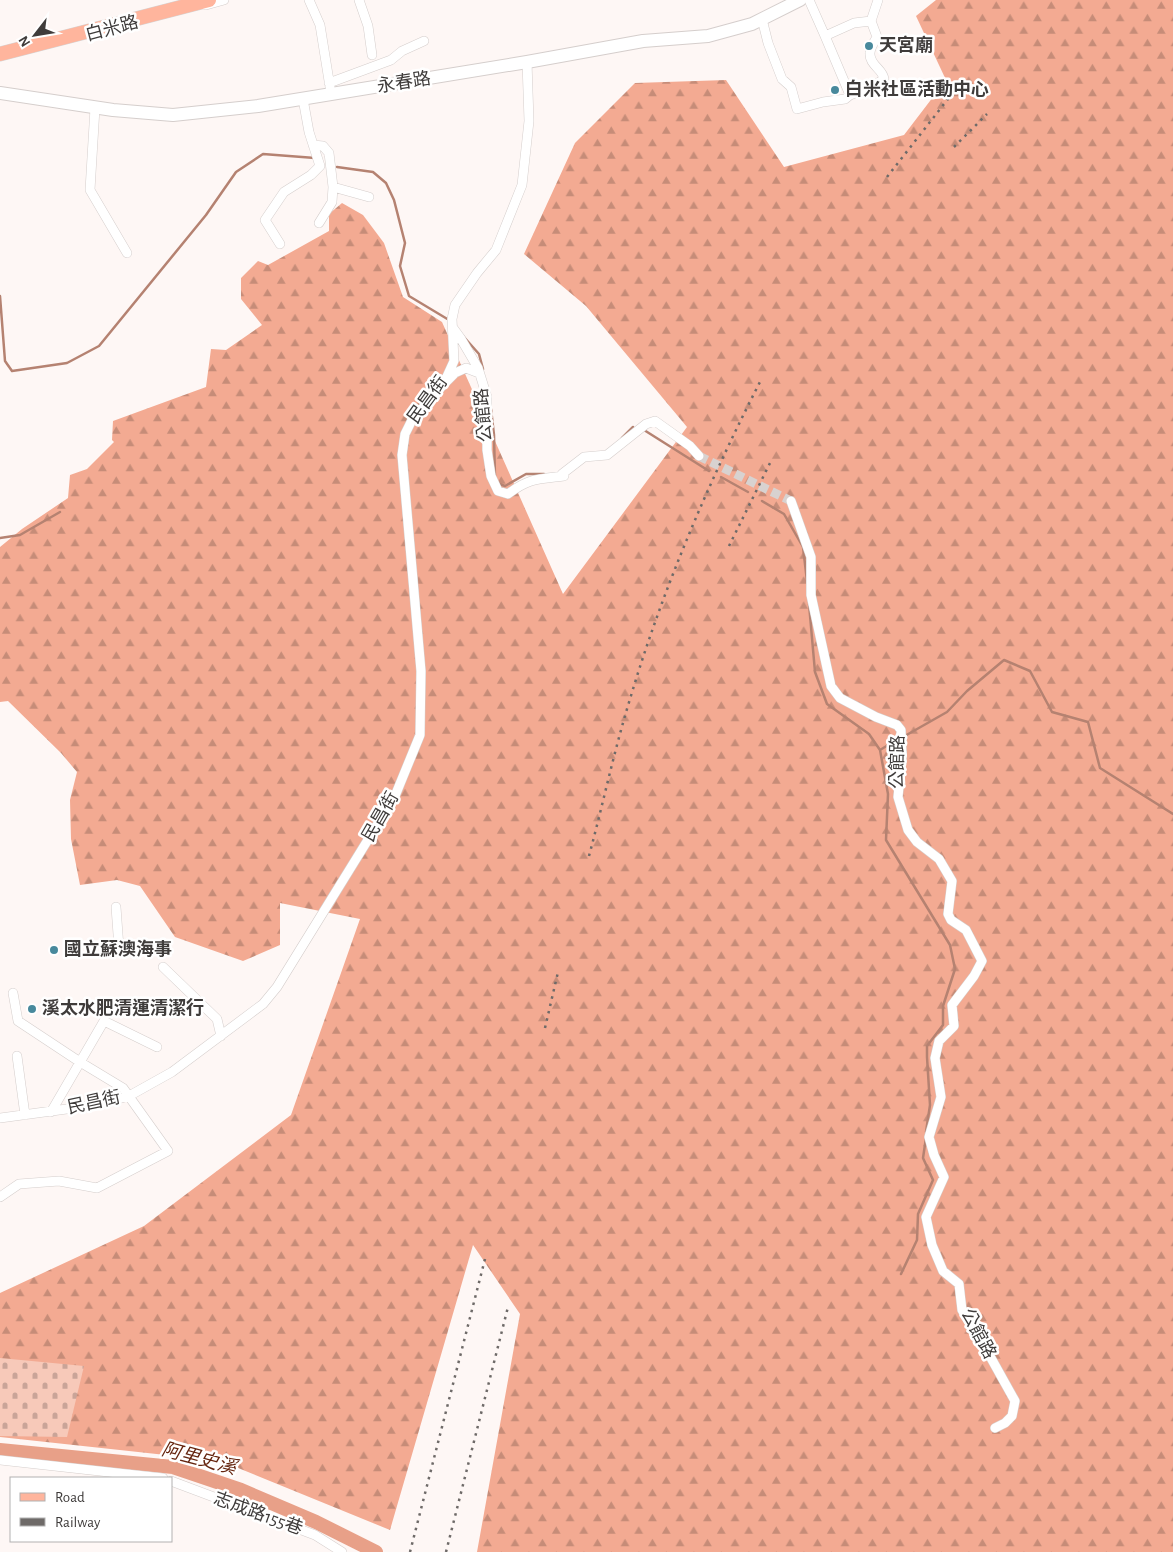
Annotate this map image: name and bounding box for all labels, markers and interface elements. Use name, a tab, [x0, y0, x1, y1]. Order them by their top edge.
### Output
north arrow	[10, 10, 60, 60]
street label: 白米路	[83, 11, 140, 45]
text: N	[16, 33, 33, 49]
place label: 天宮廟	[879, 35, 933, 55]
marker: 天宮廟	[863, 40, 875, 52]
street label: 永春路	[376, 68, 432, 96]
place label: 白米社區活動中心	[845, 79, 989, 99]
marker: 白米社區活動中心	[829, 84, 841, 96]
street label: 民昌街	[403, 372, 451, 427]
street label: 公館路	[471, 387, 495, 443]
street label: 公館路	[887, 735, 907, 789]
street label: 民昌街	[358, 788, 402, 845]
place label: 國立蘇澳海事	[64, 939, 172, 959]
marker: 國立蘇澳海事	[48, 944, 60, 956]
place label: 溪太水肥清運清潔行	[42, 997, 204, 1018]
marker: 溪太水肥清運清潔行	[26, 1003, 38, 1015]
street label: 民昌街	[65, 1087, 122, 1117]
street label: 公館路	[957, 1305, 1000, 1362]
water label: 阿里史溪	[160, 1439, 241, 1479]
legend	[10, 1477, 172, 1542]
street label: 志成路155巷	[211, 1488, 306, 1538]
text: Road	[55, 1490, 85, 1505]
text: Railway	[55, 1515, 101, 1530]

